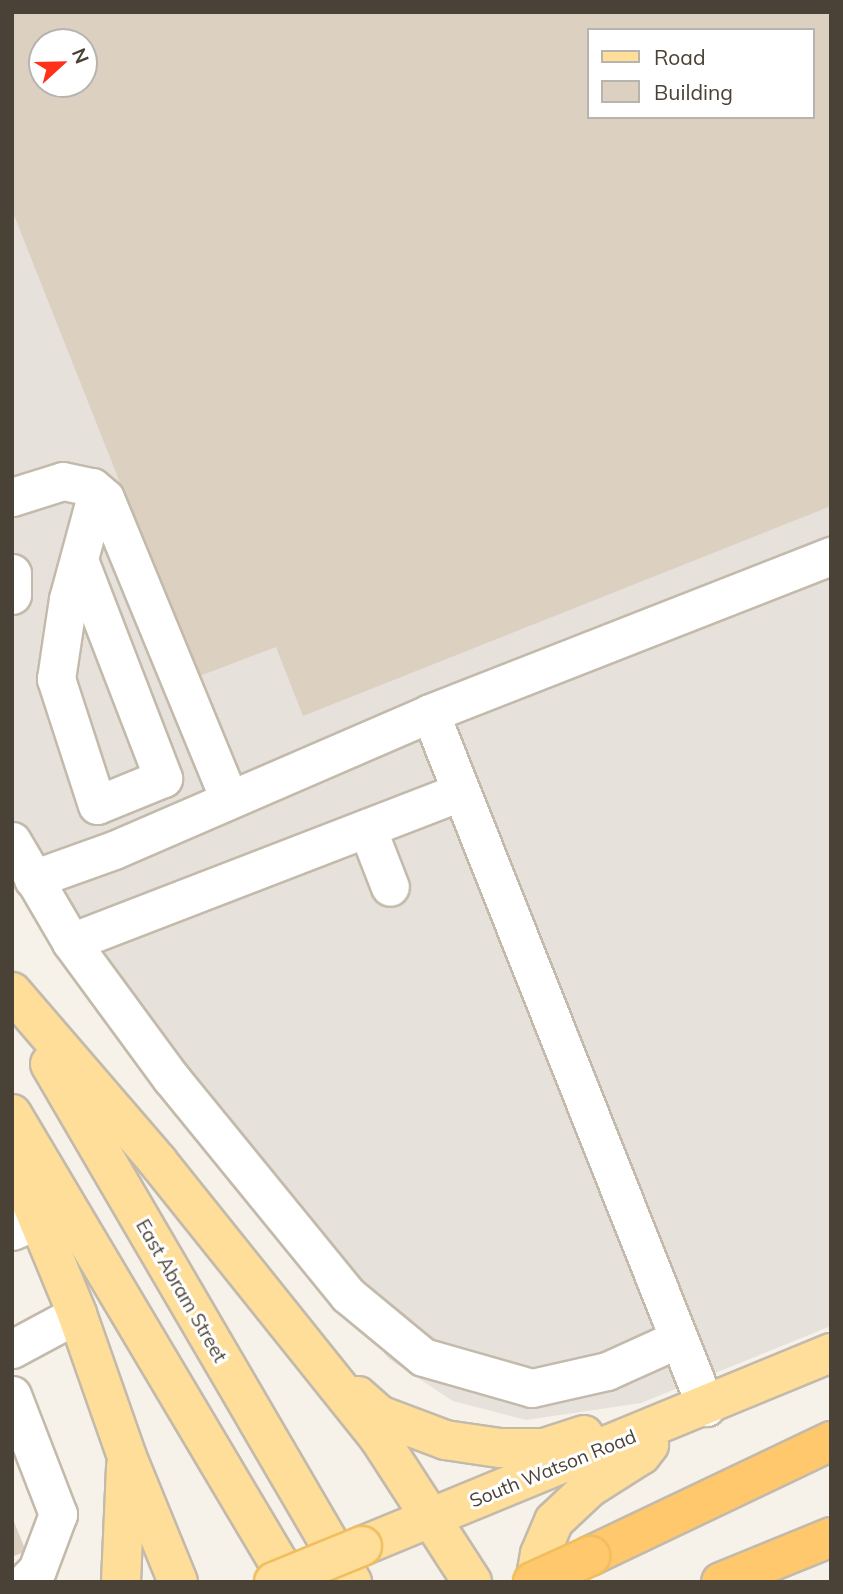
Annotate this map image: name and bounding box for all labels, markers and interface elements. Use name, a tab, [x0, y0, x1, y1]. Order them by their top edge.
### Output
north arrow	[28, 28, 98, 98]
legend	[588, 28, 815, 119]
text: Road	[654, 44, 705, 70]
text: N	[67, 45, 94, 67]
text: Building	[654, 79, 733, 105]
street label: East Abram Street	[131, 1216, 231, 1366]
street label: South Watson Road	[466, 1425, 640, 1513]

